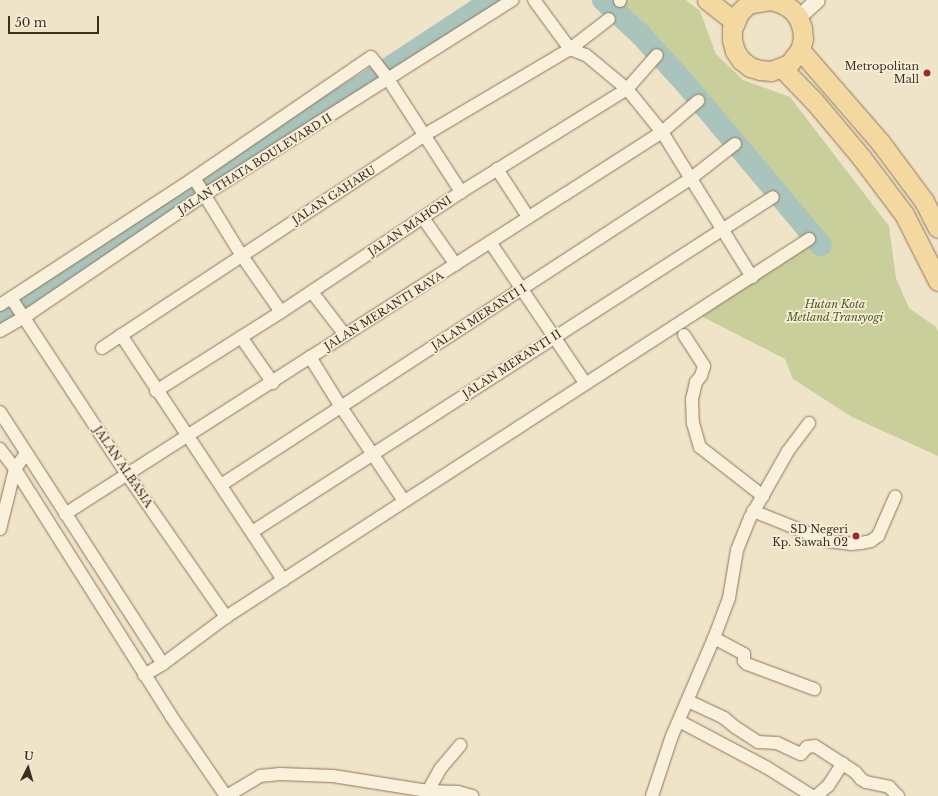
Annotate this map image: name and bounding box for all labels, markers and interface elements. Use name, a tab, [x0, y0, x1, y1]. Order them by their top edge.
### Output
scale bar	[10, 8, 101, 34]
text: 50 m	[15, 15, 47, 30]
place label: Metropolitan Mall	[845, 60, 919, 86]
marker: Metropolitan Mall	[922, 68, 932, 78]
street label: JALAN THATA BOULEVARD II	[175, 111, 335, 217]
street label: JALAN GAHARU	[290, 163, 378, 227]
street label: JALAN MAHONI	[366, 193, 454, 259]
street label: JALAN MERANTI RAYA	[322, 269, 446, 353]
street label: JALAN MERANTI I	[429, 281, 529, 353]
park label: Hutan Kota Metland Transyogi	[786, 298, 884, 324]
street label: JALAN MERANTI II	[460, 327, 564, 401]
street label: JALAN ALBASIA	[91, 424, 155, 510]
place label: SD Negeri Kp. Sawah 02	[772, 523, 848, 549]
marker: SD Negeri Kp. Sawah 02	[851, 531, 861, 541]
north arrow	[8, 748, 48, 788]
text: U	[24, 749, 34, 763]

